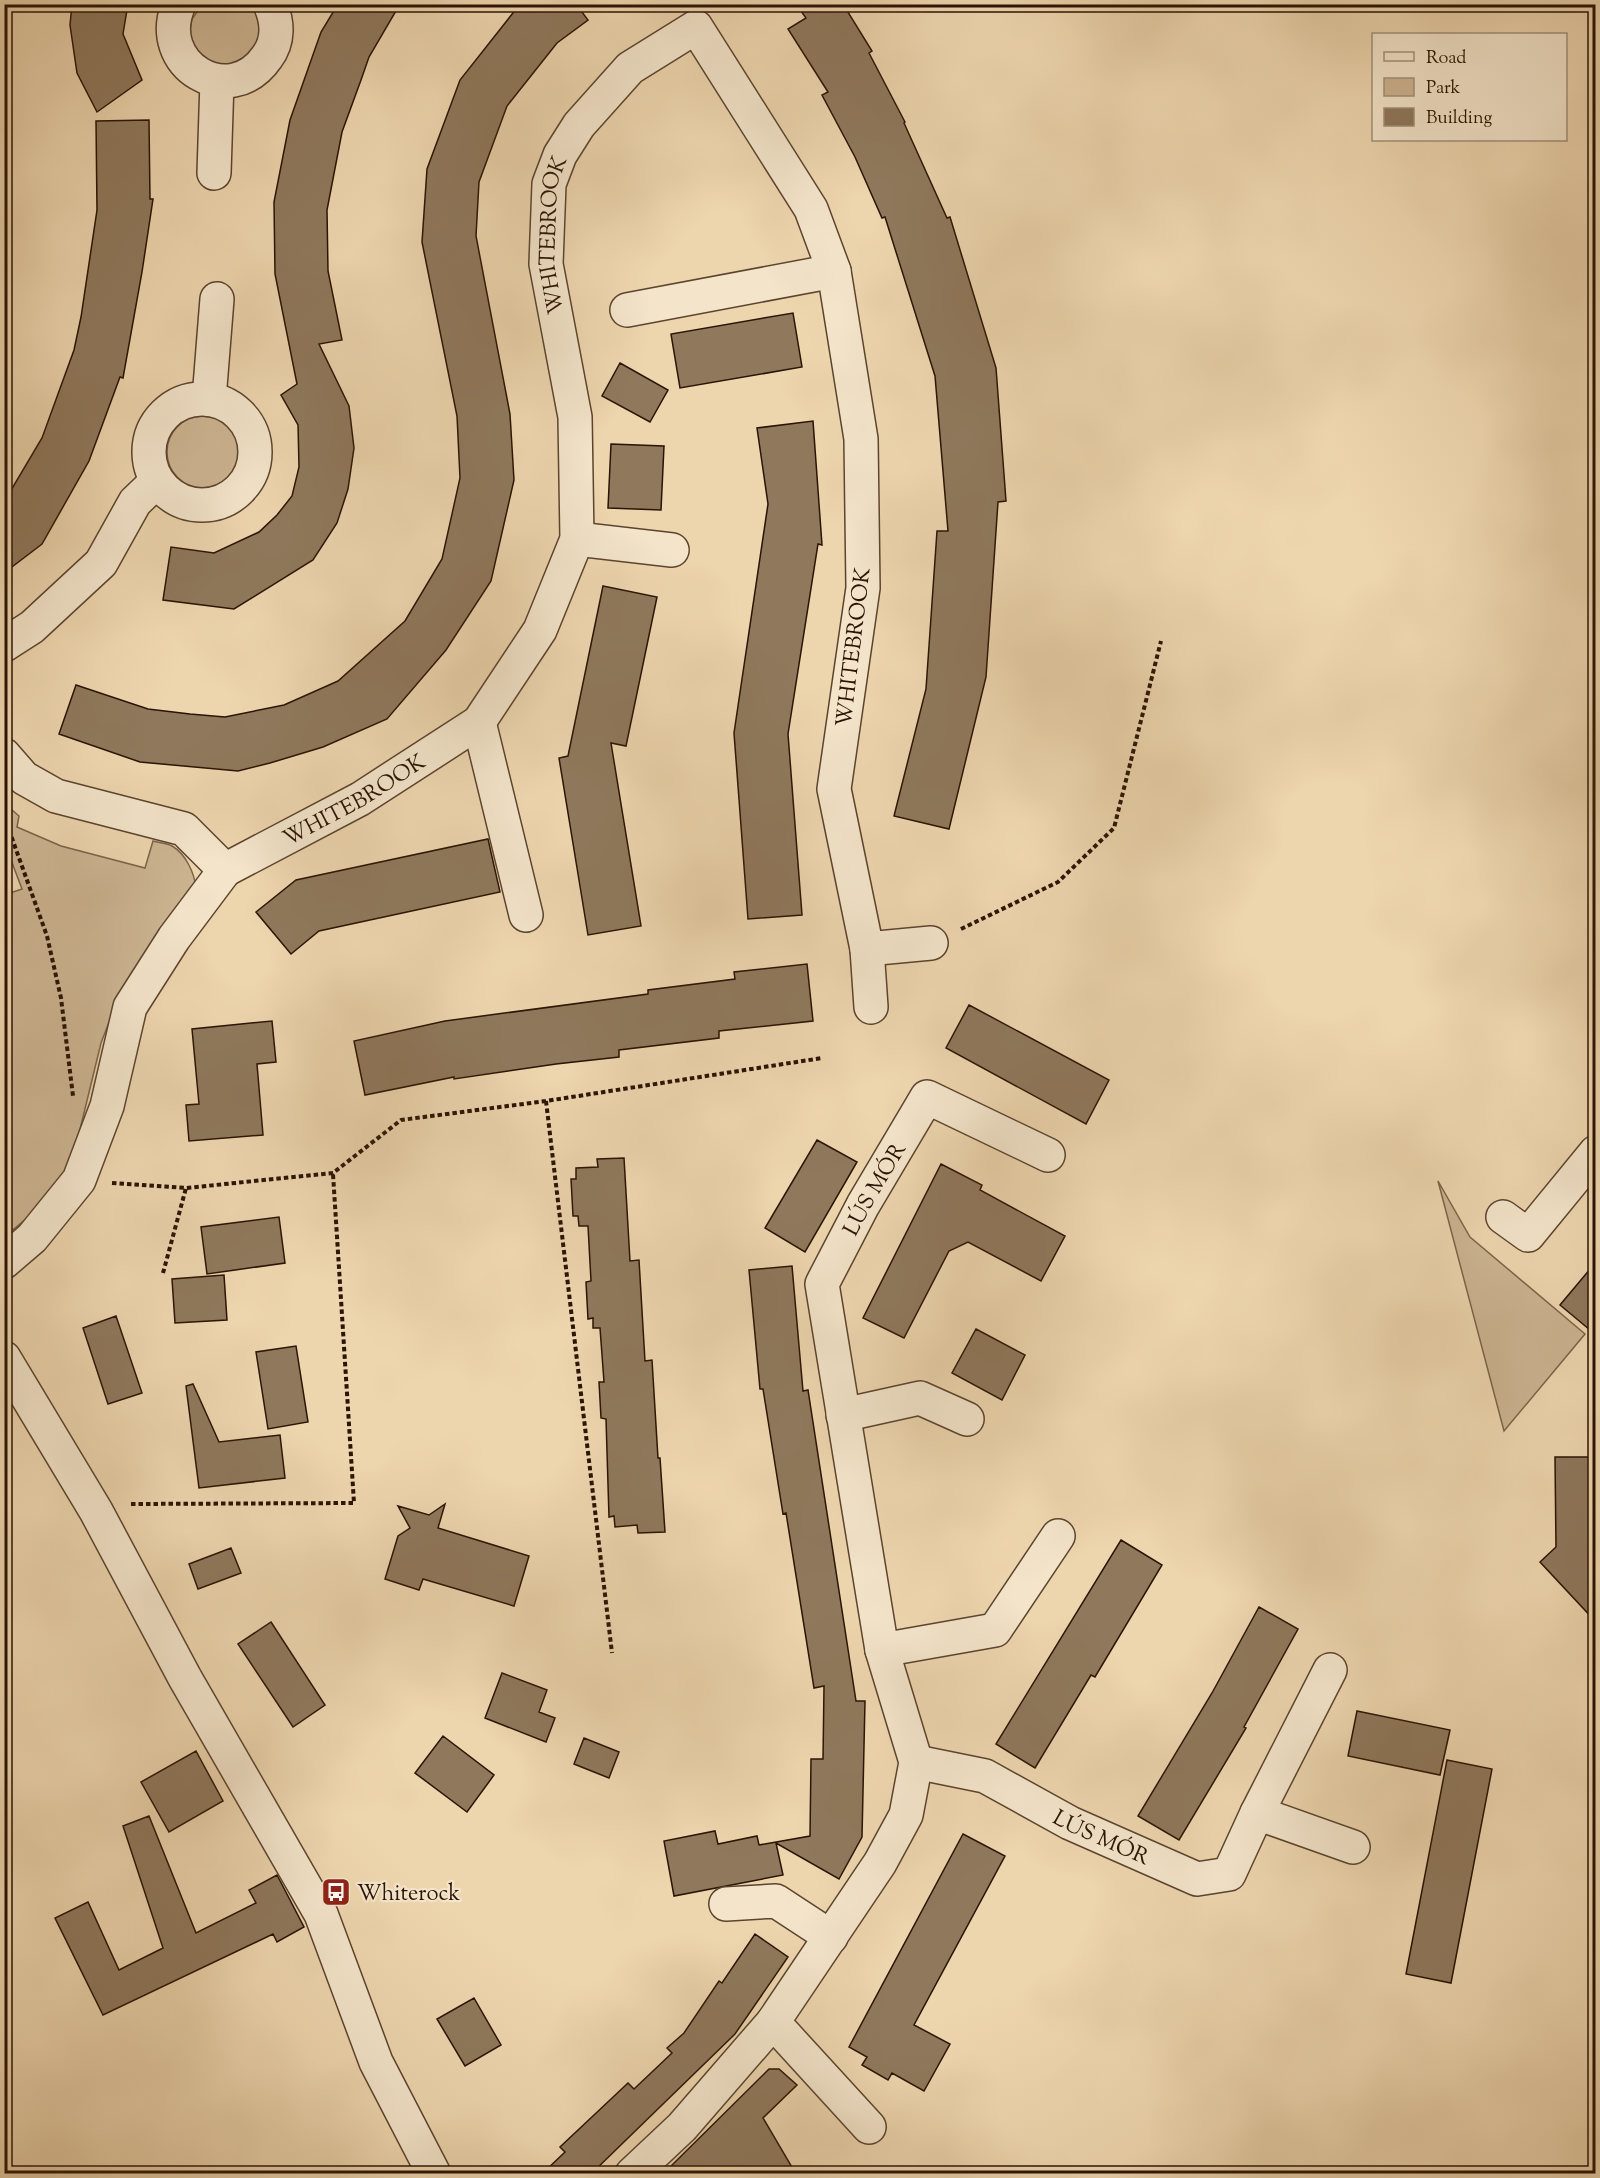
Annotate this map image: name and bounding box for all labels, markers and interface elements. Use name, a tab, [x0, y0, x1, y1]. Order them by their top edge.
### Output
legend	[1372, 33, 1567, 141]
text: Road	[1426, 46, 1466, 72]
text: Park	[1426, 76, 1461, 102]
text: Building	[1426, 106, 1492, 132]
street label: WHITEBROOK	[533, 152, 577, 316]
street label: WHITEBROOK	[829, 566, 881, 729]
street label: WHITEBROOK	[278, 747, 433, 856]
street label: LÚS MÓR	[837, 1137, 916, 1242]
street label: LÚS MÓR	[1046, 1803, 1154, 1875]
bus stop icon: Whiterock	[320, 1876, 352, 1908]
place label: Whiterock	[357, 1879, 460, 1911]

